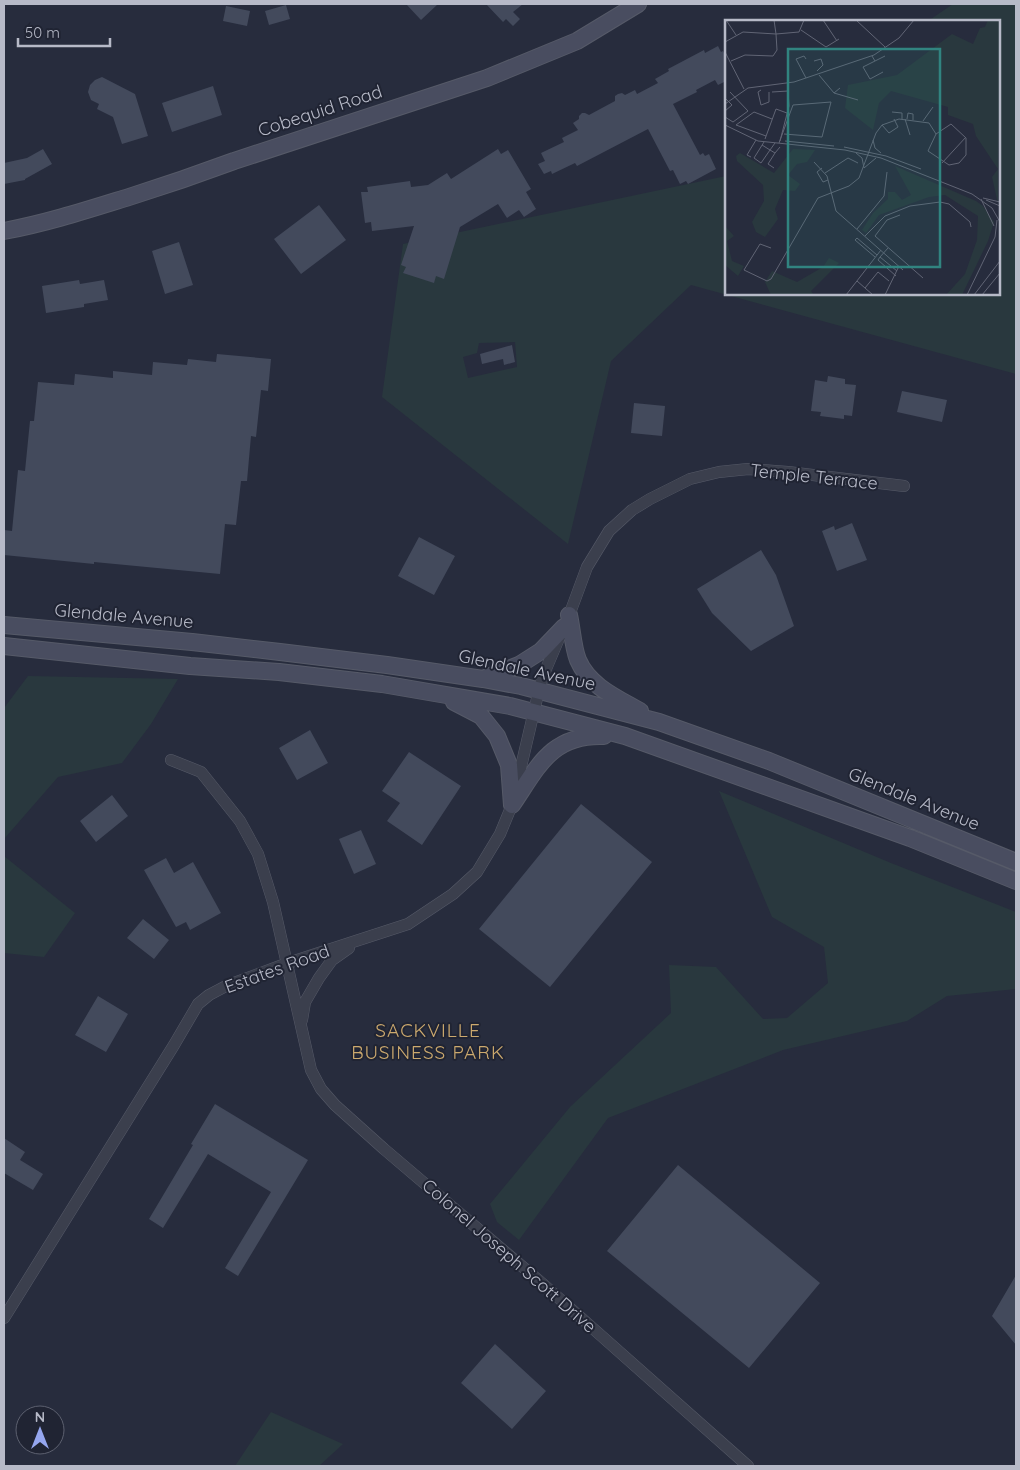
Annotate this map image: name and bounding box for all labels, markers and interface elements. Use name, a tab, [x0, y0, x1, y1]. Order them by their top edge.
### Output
scale bar	[18, 15, 110, 47]
inset map	[725, 20, 1000, 295]
text: 50 m	[25, 23, 60, 42]
street label: Cobequid Road	[255, 80, 385, 141]
street label: Temple Terrace	[749, 458, 879, 495]
street label: Glendale Avenue	[54, 598, 195, 633]
street label: Glendale Avenue	[457, 644, 598, 695]
street label: Glendale Avenue	[845, 762, 983, 835]
street label: Estates Road	[221, 939, 332, 998]
district label: SACKVILLE BUSINESS PARK	[351, 1018, 505, 1064]
street label: Colonel Joseph Scott Drive	[417, 1174, 601, 1338]
north arrow	[15, 1405, 65, 1455]
text: N	[35, 1408, 45, 1426]

